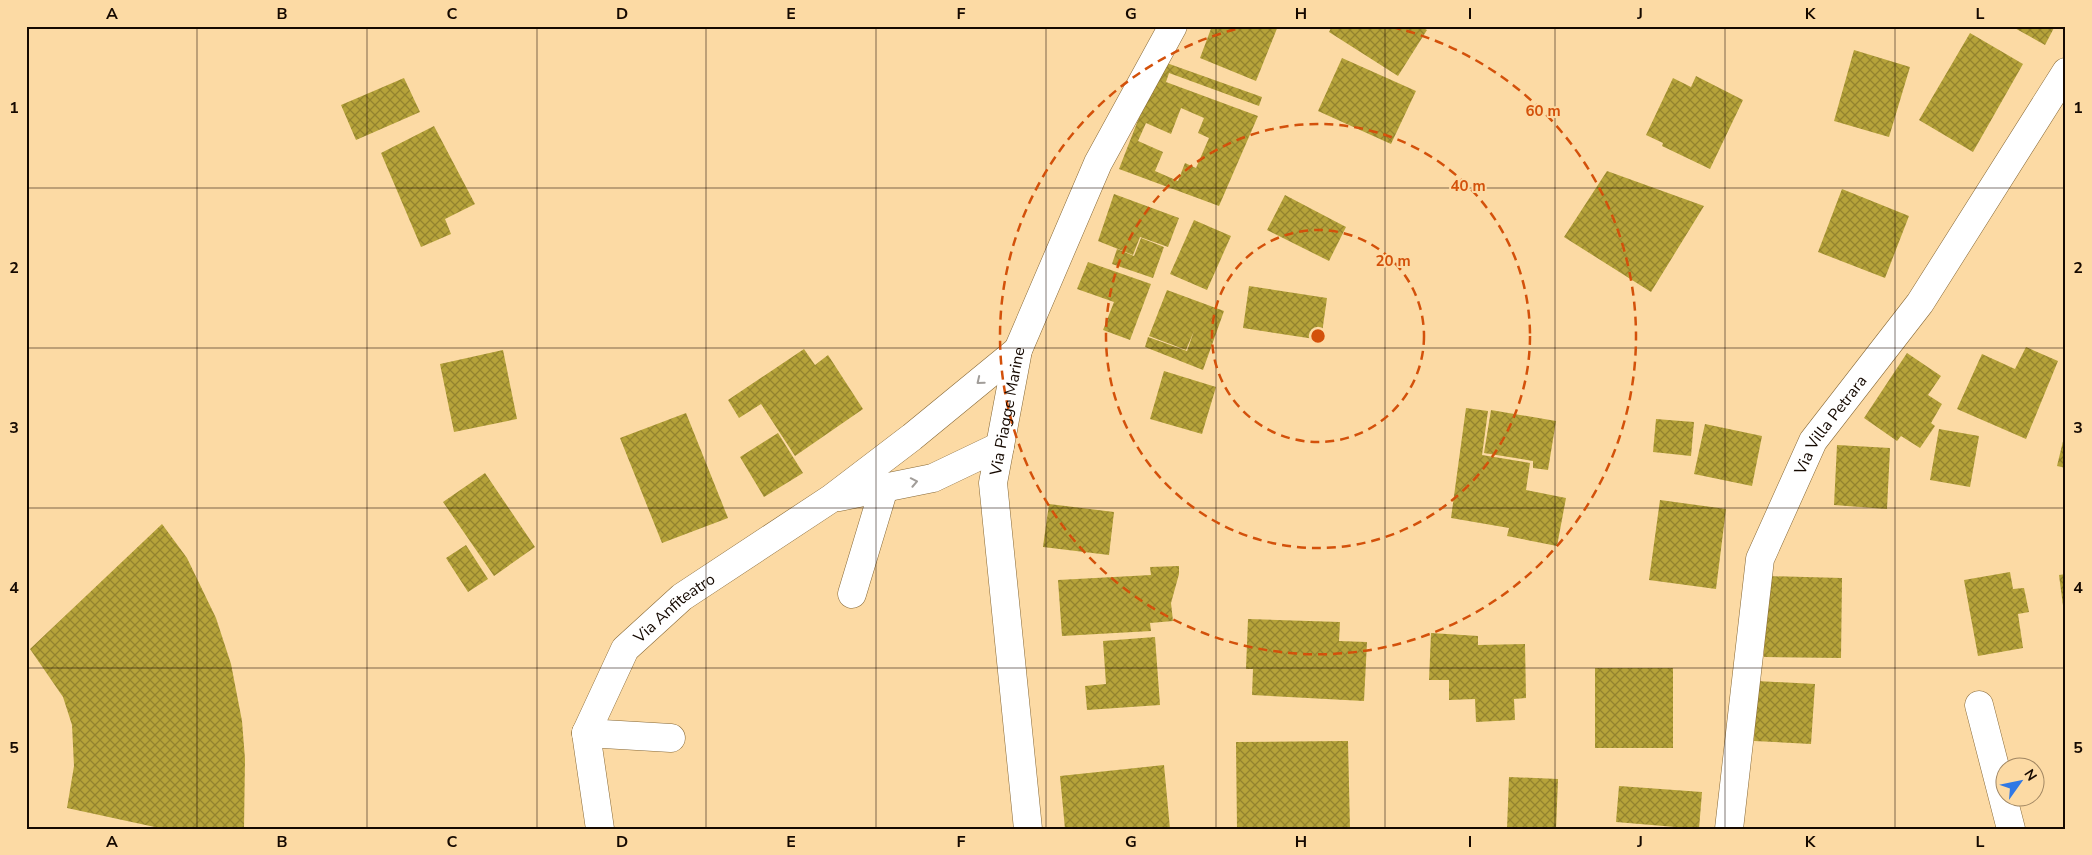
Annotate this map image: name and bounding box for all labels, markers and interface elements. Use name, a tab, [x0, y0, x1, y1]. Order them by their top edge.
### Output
text: A	[106, 3, 118, 25]
text: B	[276, 3, 288, 25]
text: C	[447, 3, 458, 25]
text: D	[616, 3, 628, 25]
text: E	[786, 3, 796, 25]
text: F	[957, 3, 966, 25]
text: G	[1125, 3, 1137, 25]
text: H	[1295, 3, 1307, 25]
text: I	[1468, 3, 1472, 25]
text: J	[1636, 3, 1643, 25]
text: K	[1805, 3, 1817, 25]
text: L	[1976, 3, 1985, 25]
text: 1	[9, 97, 19, 119]
text: 1	[2073, 97, 2083, 119]
text: 60 m	[1525, 101, 1561, 121]
text: 40 m	[1450, 176, 1486, 196]
text: 20 m	[1375, 251, 1411, 271]
text: 2	[9, 257, 19, 279]
text: 2	[2073, 257, 2083, 279]
centre of rings	[1309, 327, 1327, 345]
street label: Via Piagge Marine	[984, 345, 1030, 478]
street label: Via Villa Petrara	[1789, 371, 1872, 479]
one-way arrow	[977, 376, 986, 385]
text: 3	[9, 417, 19, 439]
text: 3	[2073, 417, 2083, 439]
one-way arrow	[910, 477, 919, 488]
street label: Via Anfiteatro	[628, 568, 720, 649]
text: 4	[9, 577, 19, 599]
text: 4	[2073, 577, 2083, 599]
text: 5	[9, 737, 19, 759]
text: 5	[2073, 737, 2083, 759]
north arrow	[1994, 758, 2044, 808]
text: N	[2020, 766, 2041, 785]
text: A	[106, 831, 118, 853]
text: B	[276, 831, 288, 853]
text: C	[447, 831, 458, 853]
text: D	[616, 831, 628, 853]
text: E	[786, 831, 796, 853]
text: F	[957, 831, 966, 853]
text: G	[1125, 831, 1137, 853]
text: H	[1295, 831, 1307, 853]
text: I	[1468, 831, 1472, 853]
text: J	[1636, 831, 1643, 853]
text: K	[1805, 831, 1817, 853]
text: L	[1976, 831, 1985, 853]

